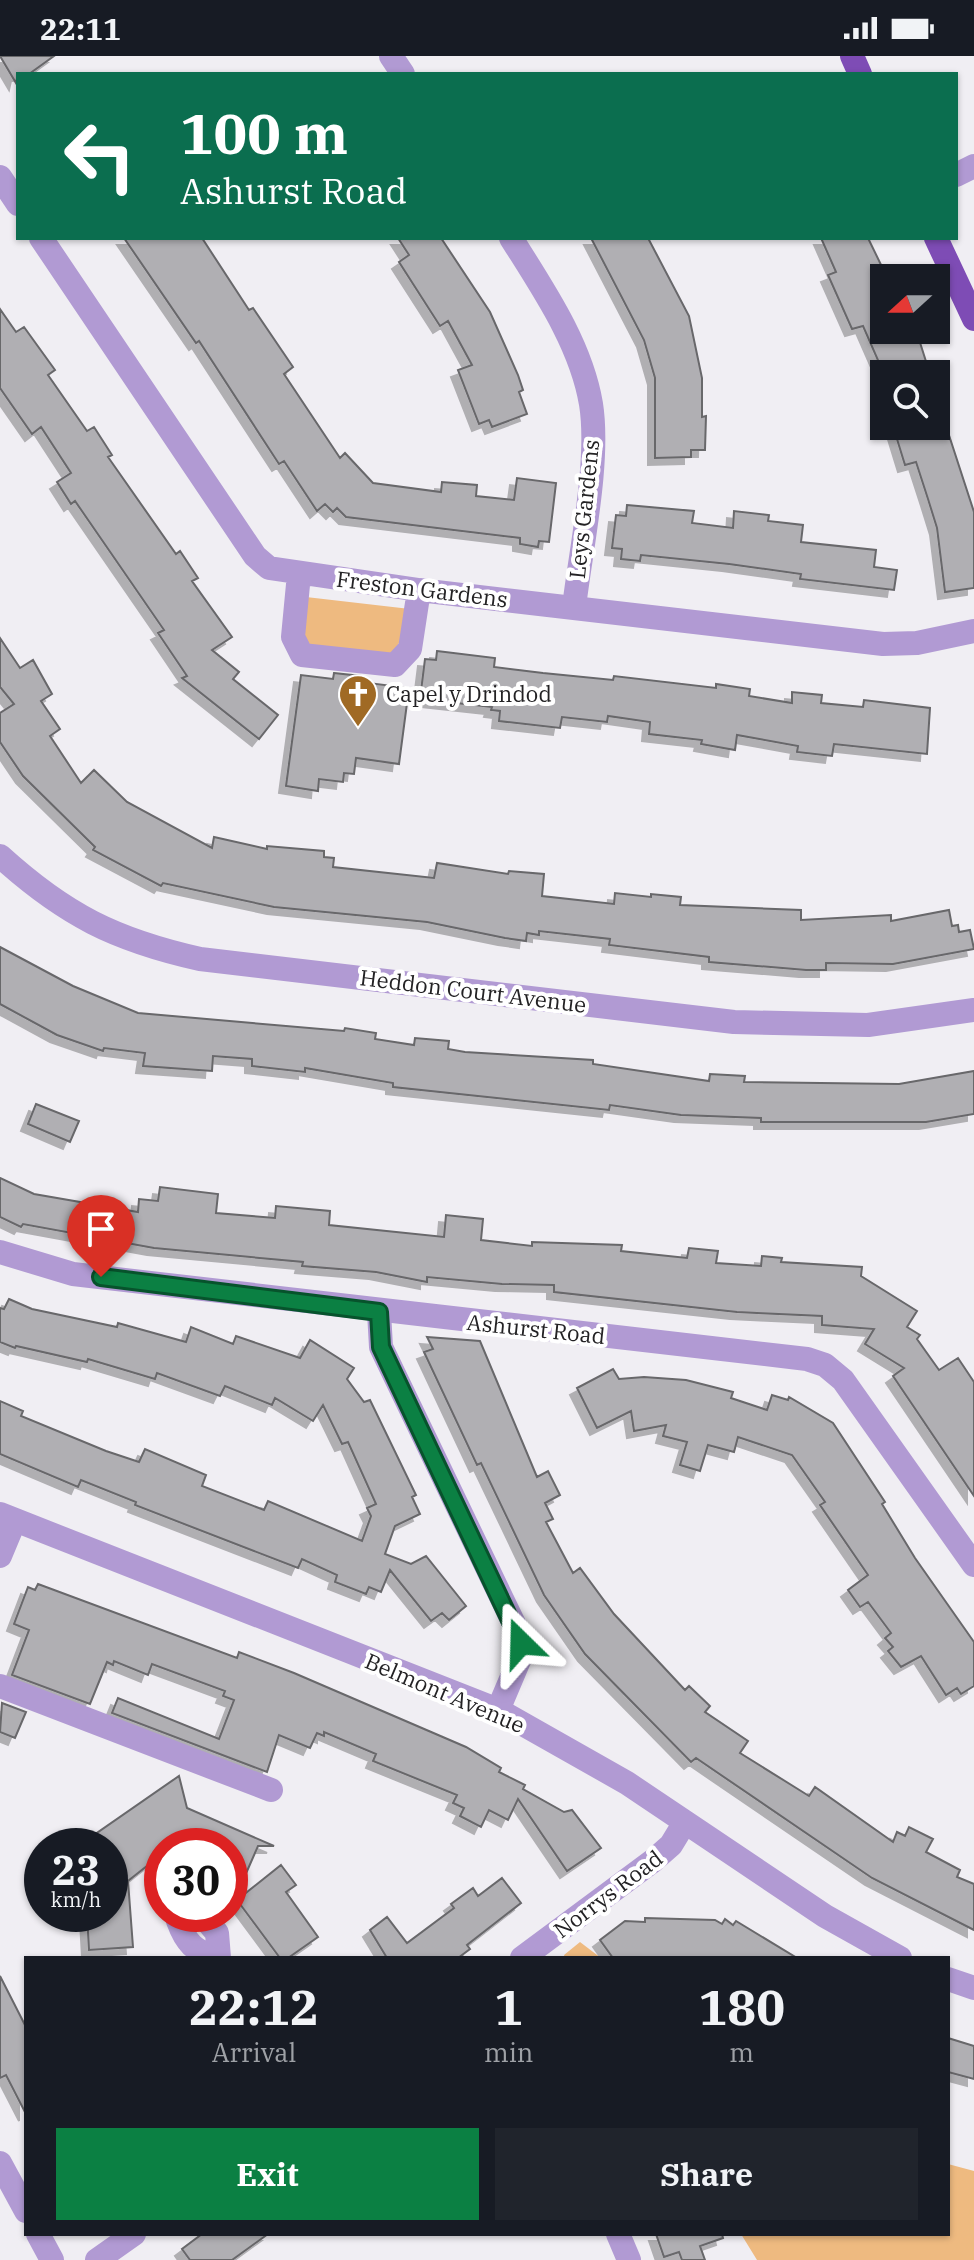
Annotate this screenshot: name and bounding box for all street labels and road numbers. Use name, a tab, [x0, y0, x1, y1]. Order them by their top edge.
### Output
street label: Leys Gardens	[562, 438, 605, 580]
street label: Freston Gardens	[335, 564, 509, 613]
street label: Heddon Court Avenue	[358, 962, 588, 1019]
street label: Ashurst Road	[465, 1307, 607, 1350]
street label: Belmont Avenue	[361, 1646, 529, 1739]
street label: Norrys Road	[547, 1843, 668, 1944]

